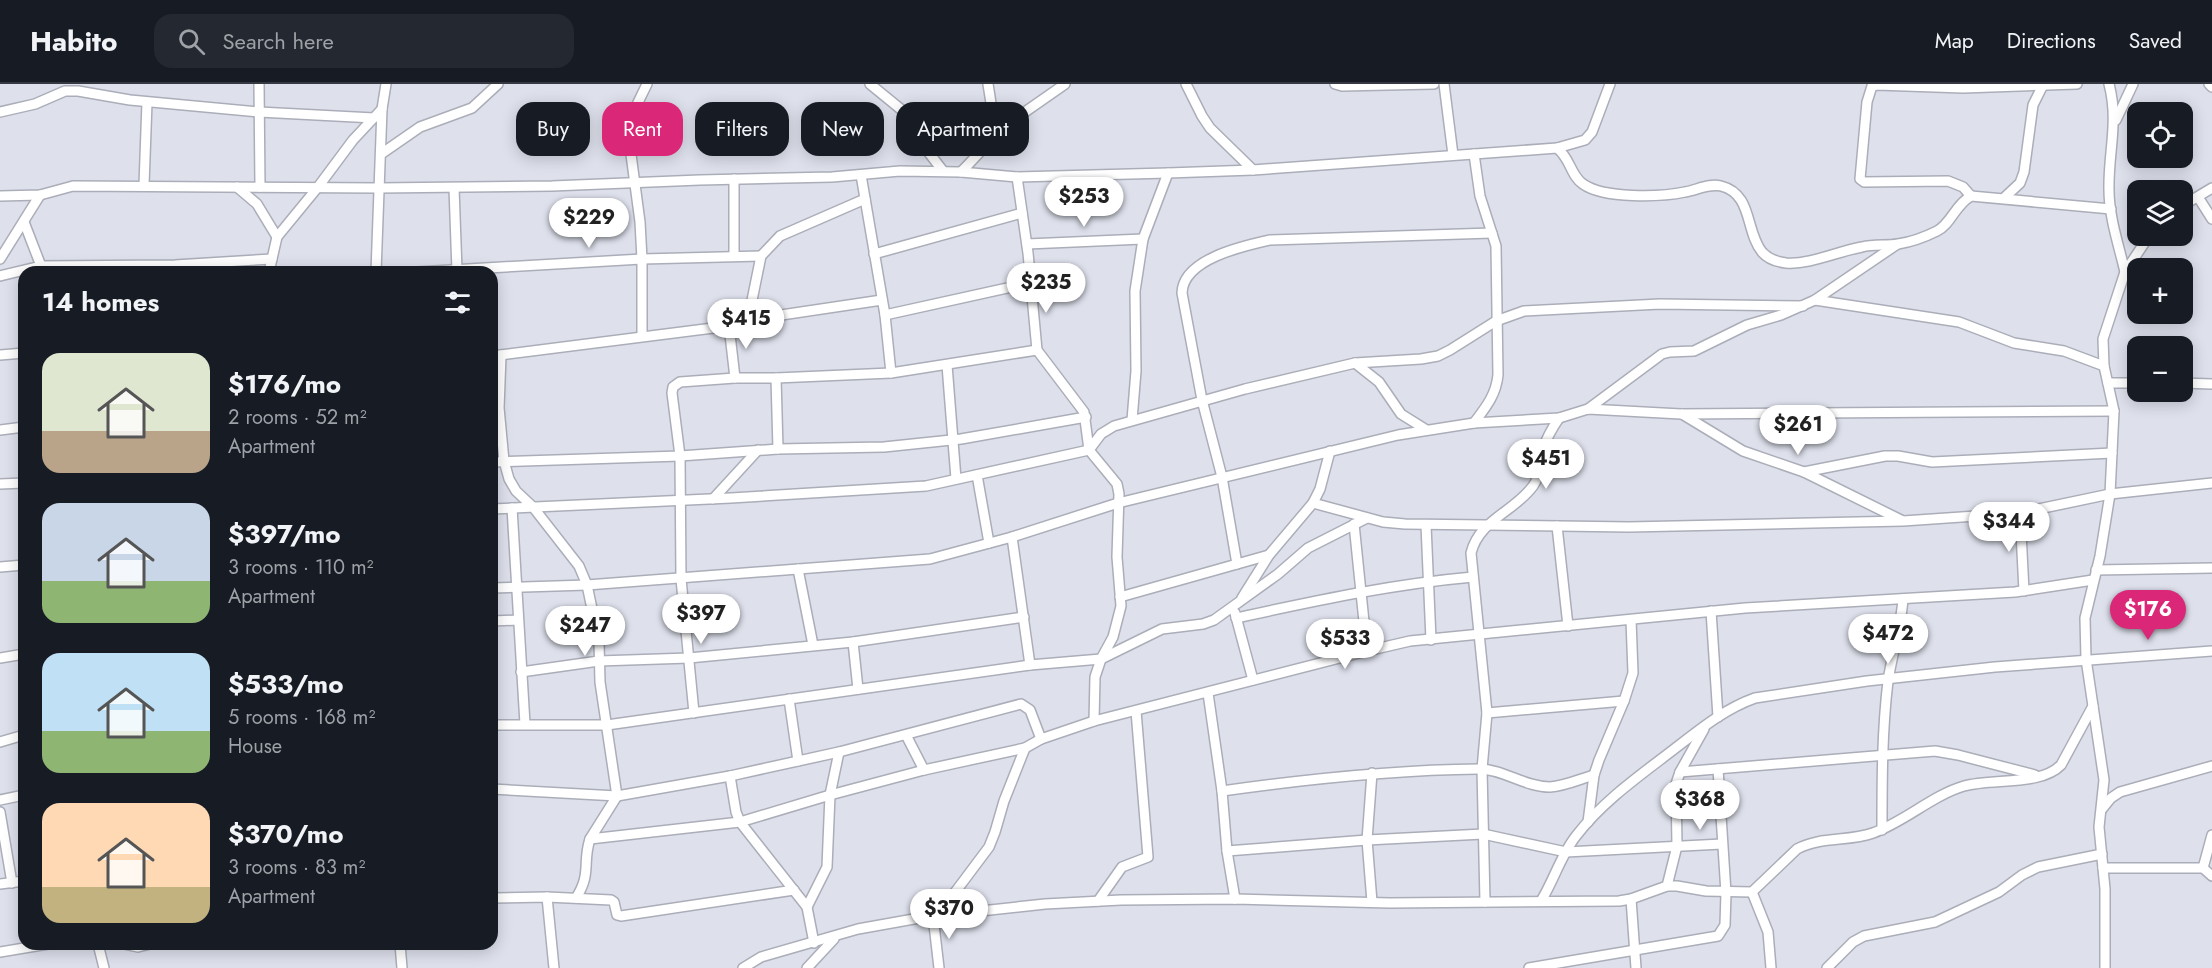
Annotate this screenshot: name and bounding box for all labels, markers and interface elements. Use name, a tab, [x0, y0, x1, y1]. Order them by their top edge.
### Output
search box	[154, 14, 574, 68]
text: Habito	[30, 21, 118, 62]
icon: search	[175, 25, 208, 58]
text: Search here	[223, 25, 334, 57]
text: Map	[1935, 26, 1974, 56]
text: Directions	[2007, 26, 2096, 56]
text: Saved	[2129, 26, 2182, 56]
chip: Buy	[516, 102, 590, 156]
chip: Rent	[602, 102, 683, 156]
chip: Filters	[695, 102, 789, 156]
chip: New	[801, 102, 884, 156]
chip: Apartment	[896, 102, 1029, 156]
map controls	[2127, 102, 2193, 402]
button: locate	[2127, 102, 2193, 168]
pin: $253	[1048, 177, 1120, 228]
button: layers	[2127, 180, 2193, 246]
text: $253	[1059, 182, 1109, 211]
pin: $229	[553, 198, 625, 249]
text: $229	[563, 203, 615, 232]
button: +	[2127, 258, 2193, 324]
pin: $235	[1010, 263, 1082, 314]
text: $235	[1021, 268, 1071, 297]
text: 14 homes	[42, 283, 159, 321]
icon: filters	[441, 286, 474, 319]
pin: $415	[710, 299, 782, 350]
text: $415	[721, 304, 771, 333]
button: −	[2127, 336, 2193, 402]
text: $176/mo	[228, 365, 341, 403]
icon: home	[90, 377, 162, 449]
text: 2 rooms · 52 m²	[228, 403, 367, 432]
pin: $261	[1762, 405, 1834, 456]
text: $261	[1773, 410, 1823, 439]
text: Apartment	[228, 432, 315, 461]
pin: $451	[1510, 439, 1582, 490]
text: $451	[1521, 444, 1571, 473]
pin: $344	[1973, 502, 2045, 553]
text: $344	[1983, 507, 2035, 536]
text: $397/mo	[228, 515, 341, 553]
icon: home	[90, 527, 162, 599]
text: 3 rooms · 110 m²	[228, 553, 374, 582]
text: Apartment	[228, 582, 315, 611]
pin: $176	[2112, 590, 2184, 641]
pin: $397	[665, 594, 737, 645]
text: $176	[2124, 595, 2172, 624]
text: $397	[676, 599, 726, 628]
pin: $247	[549, 606, 621, 657]
text: $247	[559, 611, 611, 640]
pin: $472	[1852, 614, 1924, 665]
pin: $533	[1309, 619, 1381, 670]
text: $472	[1862, 619, 1914, 648]
text: $533	[1320, 624, 1370, 653]
text: $533/mo	[228, 665, 344, 703]
icon: home	[90, 677, 162, 749]
text: 5 rooms · 168 m²	[228, 703, 375, 732]
text: House	[228, 732, 282, 761]
pin: $368	[1664, 780, 1736, 831]
text: $368	[1675, 785, 1725, 814]
text: $370/mo	[228, 815, 343, 853]
icon: home	[90, 827, 162, 899]
text: 3 rooms · 83 m²	[228, 853, 365, 882]
text: Apartment	[228, 882, 315, 911]
pin: $370	[913, 889, 985, 940]
text: $370	[924, 894, 974, 923]

